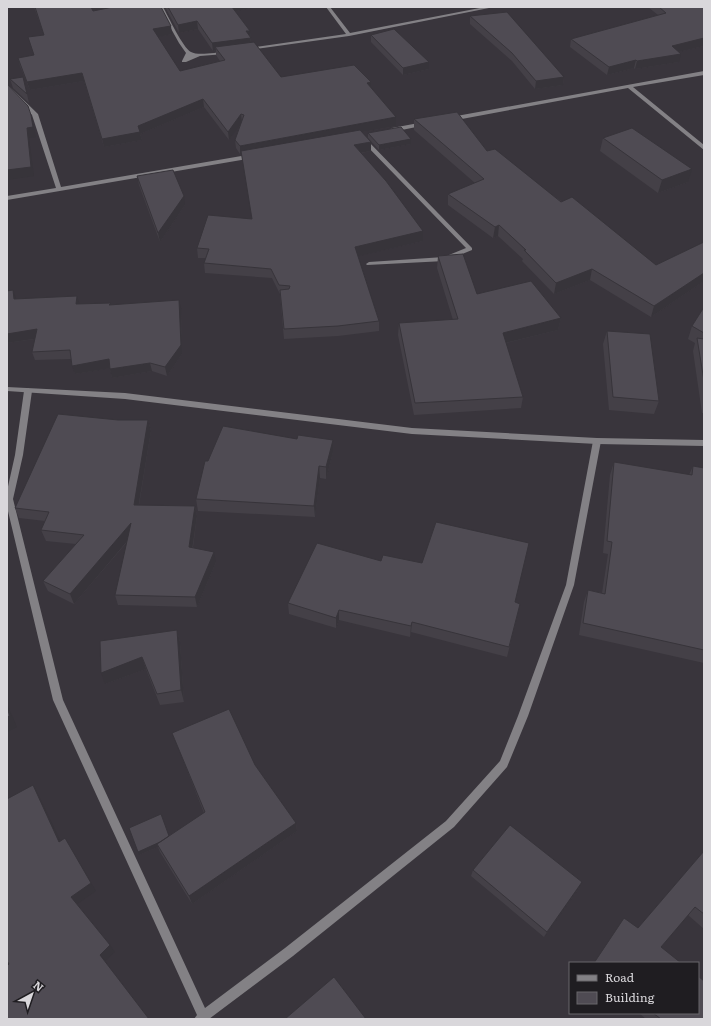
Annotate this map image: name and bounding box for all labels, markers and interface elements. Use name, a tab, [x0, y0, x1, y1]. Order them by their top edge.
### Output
legend	[569, 962, 699, 1014]
text: Road	[605, 968, 635, 986]
north arrow	[12, 974, 52, 1014]
text: N	[30, 976, 48, 995]
text: Building	[605, 988, 655, 1006]

